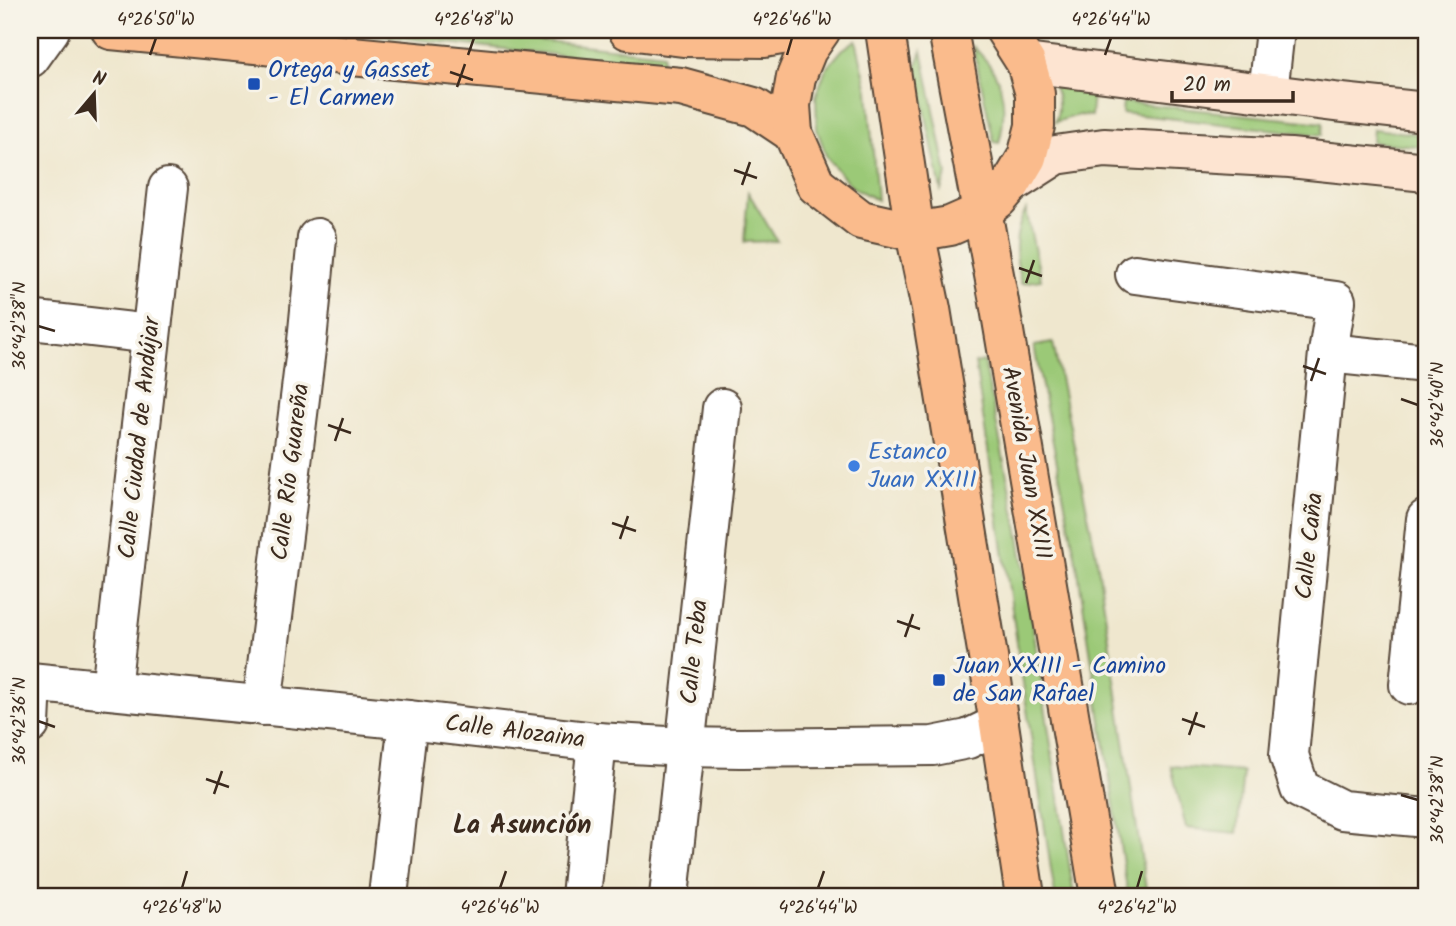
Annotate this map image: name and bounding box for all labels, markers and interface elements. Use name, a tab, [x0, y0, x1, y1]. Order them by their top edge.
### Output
text: 4°26'50"W	[117, 6, 195, 35]
text: 4°26'48"W	[434, 6, 514, 35]
text: 4°26'46"W	[752, 6, 832, 35]
text: 4°26'44"W	[1072, 6, 1150, 35]
place label: Ortega y Gasset - El Carmen	[268, 51, 431, 118]
north arrow	[60, 60, 130, 130]
scale bar	[1172, 60, 1293, 104]
text: N	[88, 64, 109, 96]
text: 20 m	[1183, 69, 1231, 102]
marker: Ortega y Gasset - El Carmen	[246, 76, 262, 92]
text: 36°42'38"N	[6, 282, 35, 370]
street label: Calle Ciudad de Andújar	[108, 313, 172, 561]
text: 36°42'40"N	[1424, 362, 1453, 448]
street label: Avenida Juan XXIII	[990, 363, 1062, 563]
street label: Calle Río Guareña	[261, 381, 321, 563]
place label: Estanco Juan XXIII	[868, 433, 977, 500]
marker: Estanco Juan XXIII	[846, 458, 862, 474]
street label: Calle Caña	[1285, 491, 1335, 601]
street label: Calle Teba	[670, 598, 720, 706]
place label: Juan XXIII - Camino de San Rafael	[953, 647, 1166, 714]
marker: Juan XXIII - Camino de San Rafael	[931, 672, 947, 688]
text: 36°42'36"N	[6, 677, 35, 765]
street label: Calle Alozaina	[443, 704, 587, 760]
text: 36°42'38"N	[1424, 756, 1453, 844]
district label: La Asunción	[453, 805, 591, 847]
text: 4°26'48"W	[142, 894, 222, 923]
text: 4°26'46"W	[460, 894, 540, 923]
text: 4°26'44"W	[779, 894, 857, 923]
text: 4°26'42"W	[1097, 894, 1177, 923]

